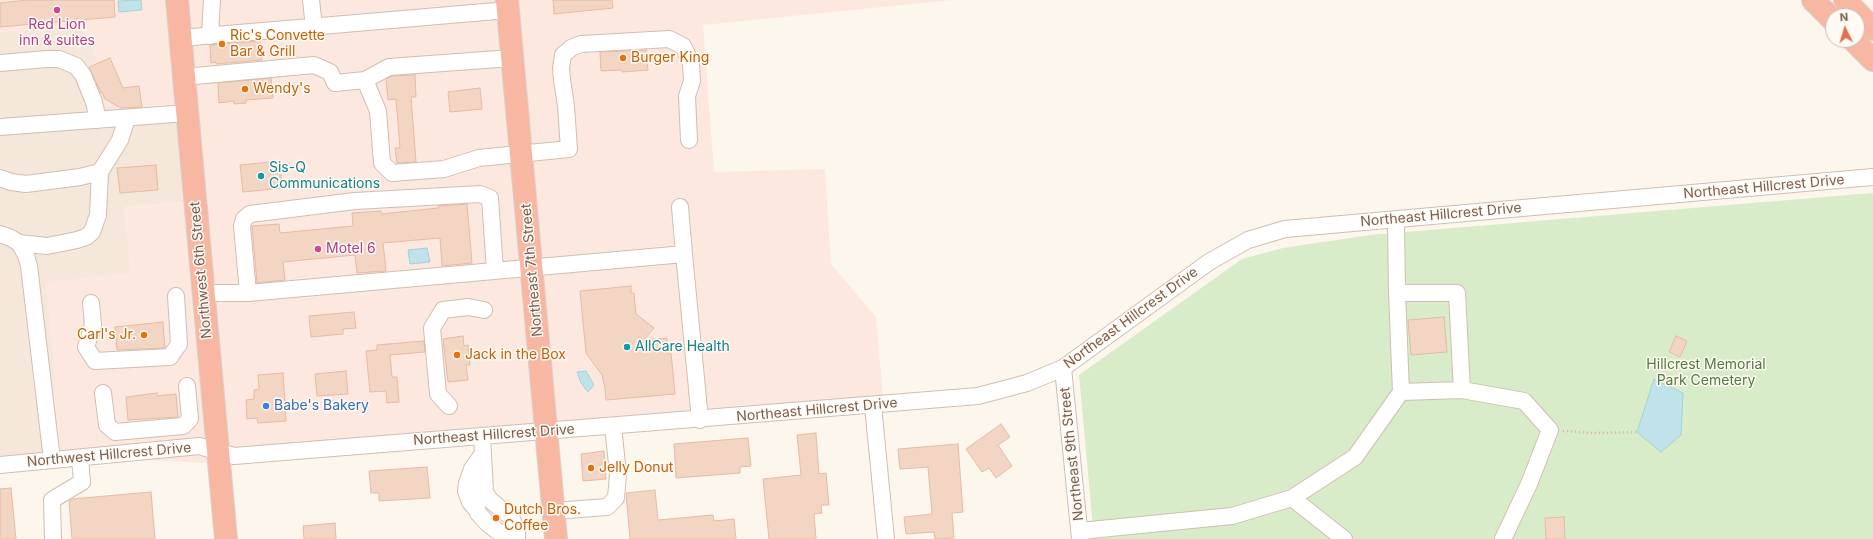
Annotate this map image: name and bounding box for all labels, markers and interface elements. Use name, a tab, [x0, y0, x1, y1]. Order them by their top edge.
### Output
marker: Red Lion inn & suites	[52, 5, 62, 15]
north arrow	[1825, 8, 1865, 48]
text: N	[1839, 10, 1849, 24]
place label: Red Lion inn & suites	[19, 17, 95, 50]
place label: Ric's Convette Bar & Grill	[230, 28, 325, 60]
marker: Ric's Convette Bar & Grill	[217, 39, 227, 49]
place label: Burger King	[631, 50, 709, 66]
marker: Burger King	[618, 53, 628, 63]
place label: Wendy's	[253, 81, 311, 97]
marker: Wendy's	[240, 84, 250, 94]
place label: Sis-Q Communications	[269, 160, 380, 192]
marker: Sis-Q Communications	[256, 171, 266, 181]
street label: Northeast Hillcrest Drive	[1683, 172, 1845, 202]
street label: Northeast Hillcrest Drive	[1360, 200, 1522, 230]
street label: Northwest 6th Street	[187, 201, 215, 339]
street label: Northeast 7th Street	[518, 203, 546, 337]
place label: Motel 6	[326, 241, 376, 257]
marker: Motel 6	[313, 244, 323, 254]
street label: Northeast Hillcrest Drive	[1061, 264, 1201, 372]
place label: Carl's Jr.	[77, 327, 136, 343]
marker: Carl's Jr.	[139, 330, 149, 340]
place label: AllCare Health	[635, 339, 730, 355]
marker: AllCare Health	[622, 342, 632, 352]
place label: Jack in the Box	[465, 347, 566, 363]
marker: Jack in the Box	[452, 350, 462, 360]
park label: Hillcrest Memorial Park Cemetery	[1646, 357, 1766, 390]
street label: Northeast 9th Street	[1057, 386, 1087, 522]
street label: Northeast Hillcrest Drive	[736, 395, 898, 425]
place label: Babe's Bakery	[274, 398, 369, 414]
marker: Babe's Bakery	[261, 401, 271, 411]
street label: Northeast Hillcrest Drive	[413, 421, 575, 449]
street label: Northwest Hillcrest Drive	[26, 439, 192, 471]
place label: Jelly Donut	[599, 460, 673, 476]
marker: Jelly Donut	[586, 463, 596, 473]
place label: Dutch Bros. Coffee	[504, 502, 581, 534]
marker: Dutch Bros. Coffee	[491, 513, 501, 523]

